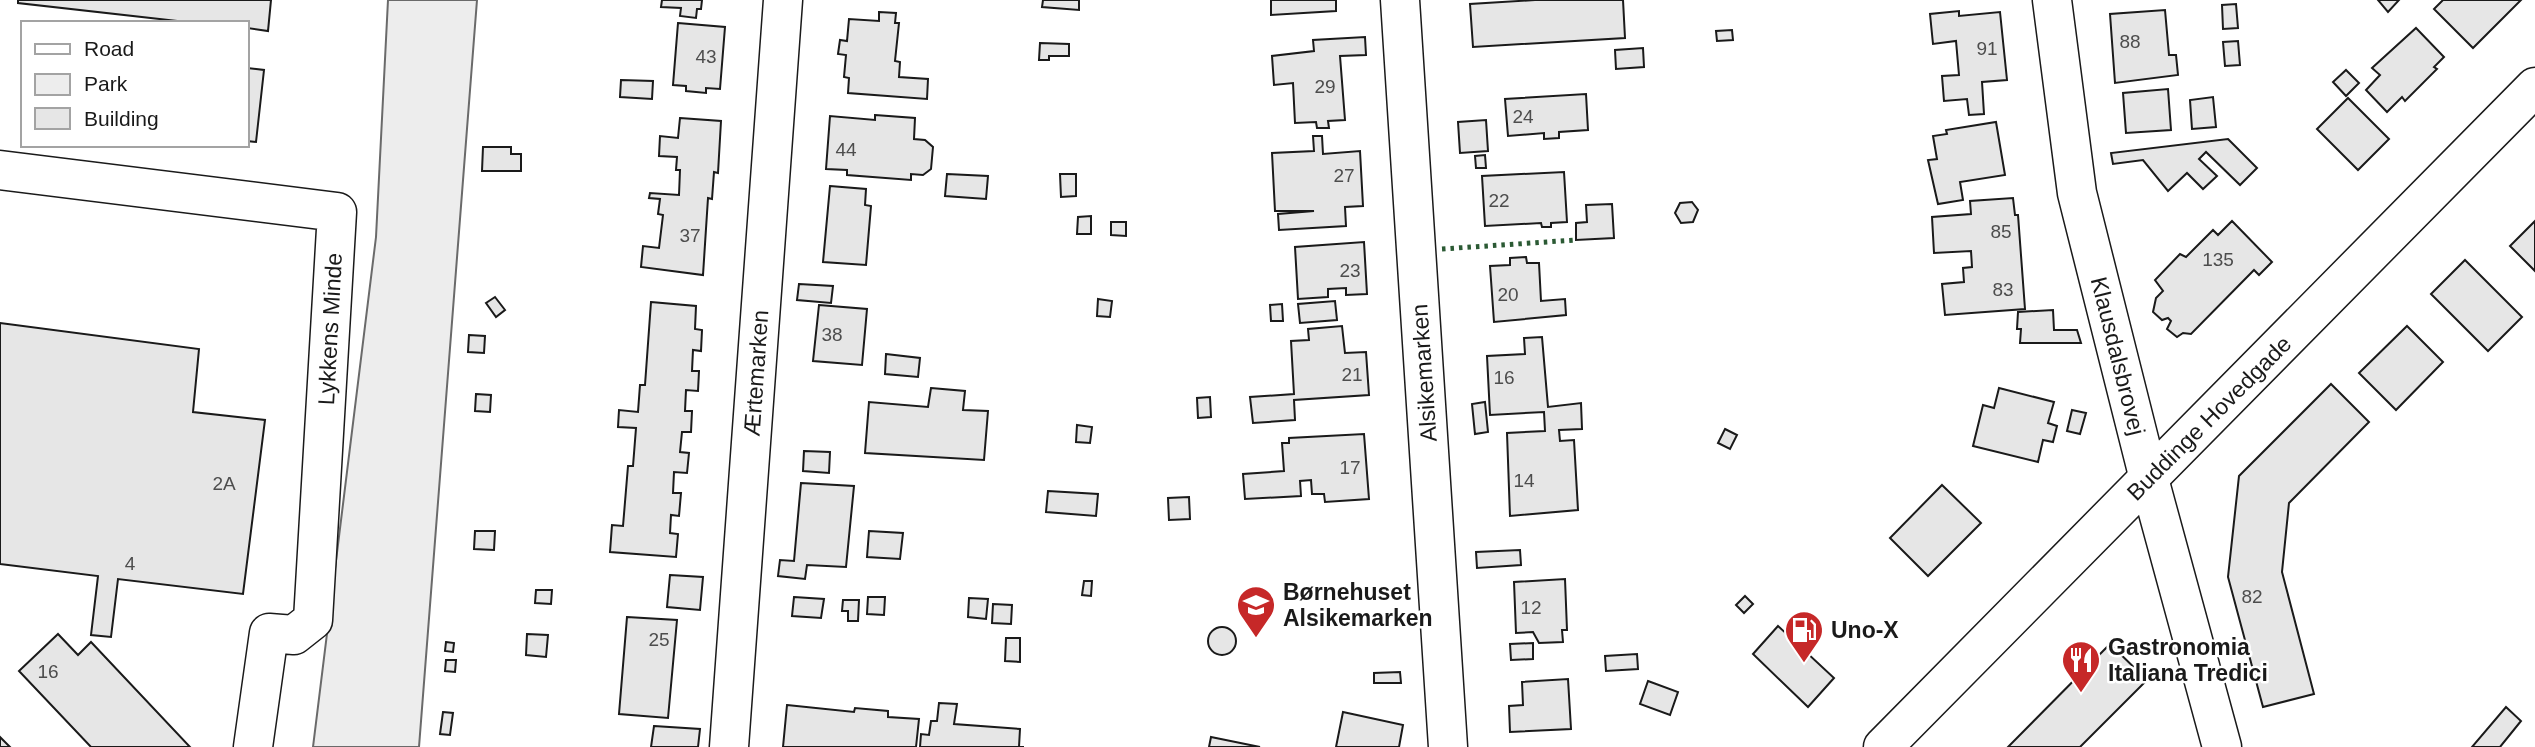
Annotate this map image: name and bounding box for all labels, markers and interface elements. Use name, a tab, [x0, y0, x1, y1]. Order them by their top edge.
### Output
legend	[21, 21, 248, 147]
house number: 88	[2119, 31, 2141, 52]
text: Road	[84, 37, 134, 60]
house number: 91	[1976, 38, 1998, 59]
house number: 43	[695, 46, 717, 67]
text: Park	[84, 72, 128, 95]
house number: 29	[1314, 76, 1336, 97]
house number: 24	[1512, 106, 1534, 127]
text: Building	[84, 107, 159, 130]
house number: 44	[835, 139, 857, 160]
house number: 27	[1333, 165, 1355, 186]
house number: 22	[1488, 190, 1510, 211]
house number: 85	[1990, 221, 2012, 242]
house number: 37	[679, 225, 701, 246]
house number: 135	[2202, 249, 2234, 270]
street label: Lykkens Minde	[313, 252, 347, 406]
house number: 23	[1339, 260, 1361, 281]
street label: Klausdalsbrovej	[2086, 274, 2150, 438]
house number: 83	[1992, 279, 2014, 300]
house number: 20	[1497, 284, 1519, 305]
street label: Alsikemarken	[1406, 303, 1442, 443]
street label: Ærtemarken	[739, 309, 773, 437]
house number: 38	[821, 324, 843, 345]
street label: Buddinge Hovedgade	[2122, 331, 2296, 505]
house number: 21	[1341, 364, 1363, 385]
house number: 16	[1493, 367, 1515, 388]
house number: 17	[1339, 457, 1361, 478]
house number: 14	[1513, 470, 1535, 491]
house number: 2A	[212, 473, 236, 494]
house number: 4	[125, 553, 136, 574]
place label: Børnehuset Alsikemarken	[1283, 579, 1433, 631]
school or university icon: Børnehuset Alsikemarken	[1235, 584, 1277, 639]
house number: 82	[2241, 586, 2263, 607]
house number: 12	[1520, 597, 1542, 618]
fuel station icon: Uno-X	[1783, 609, 1825, 664]
place label: Uno-X	[1831, 617, 1899, 643]
house number: 25	[648, 629, 670, 650]
place label: Gastronomia Italiana Tredici	[2108, 634, 2268, 686]
restaurant icon: Gastronomia Italiana Tredici	[2060, 639, 2102, 694]
house number: 16	[37, 661, 59, 682]

